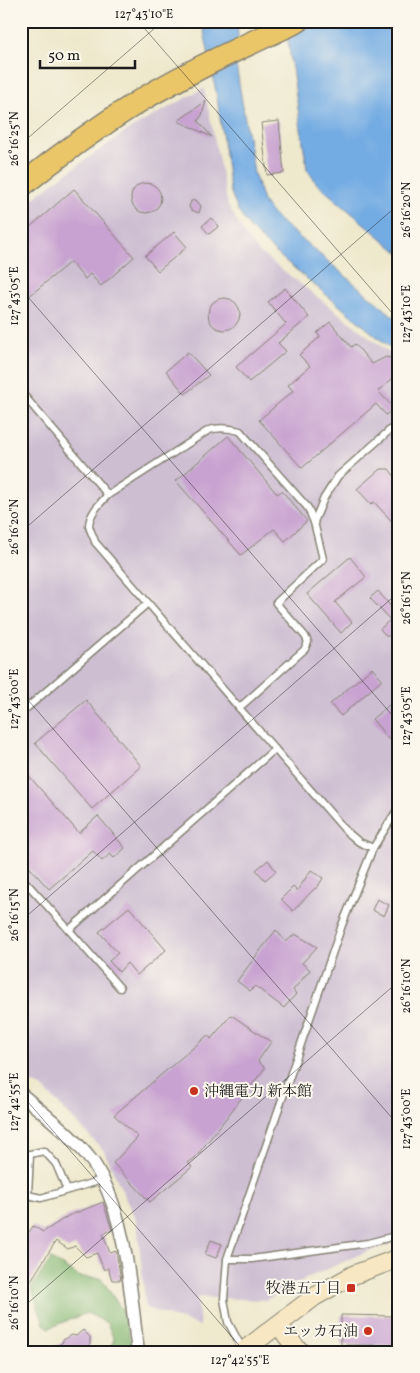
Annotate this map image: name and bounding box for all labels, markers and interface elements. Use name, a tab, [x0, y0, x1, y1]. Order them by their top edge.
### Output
text: 127°43'10"E	[115, 7, 173, 23]
scale bar	[40, 38, 135, 70]
text: 50 m	[48, 46, 80, 67]
text: 26°16'25"N	[7, 111, 23, 167]
text: 26°16'20"N	[399, 182, 415, 238]
text: 127°43'05"E	[7, 266, 23, 326]
text: 127°43'10"E	[399, 285, 415, 343]
text: 26°16'20"N	[7, 499, 23, 555]
text: 26°16'15"N	[399, 571, 415, 625]
text: 127°43'00"E	[7, 669, 23, 729]
text: 127°43'05"E	[399, 686, 415, 746]
text: 26°16'15"N	[7, 888, 23, 942]
text: 26°16'10"N	[399, 959, 415, 1013]
text: 127°42'55"E	[7, 1073, 23, 1131]
place label: 沖縄電力 新本館	[204, 1082, 312, 1103]
marker: 沖縄電力 新本館	[188, 1085, 200, 1097]
text: 127°43'00"E	[399, 1089, 415, 1149]
text: 26°16'10"N	[7, 1276, 23, 1330]
place label: 牧港五丁目	[266, 1279, 341, 1300]
marker: 牧港五丁目	[345, 1282, 357, 1294]
place label: エッカ石油	[283, 1322, 358, 1343]
marker: エッカ石油	[362, 1325, 374, 1337]
text: 127°42'55"E	[211, 1353, 269, 1369]

